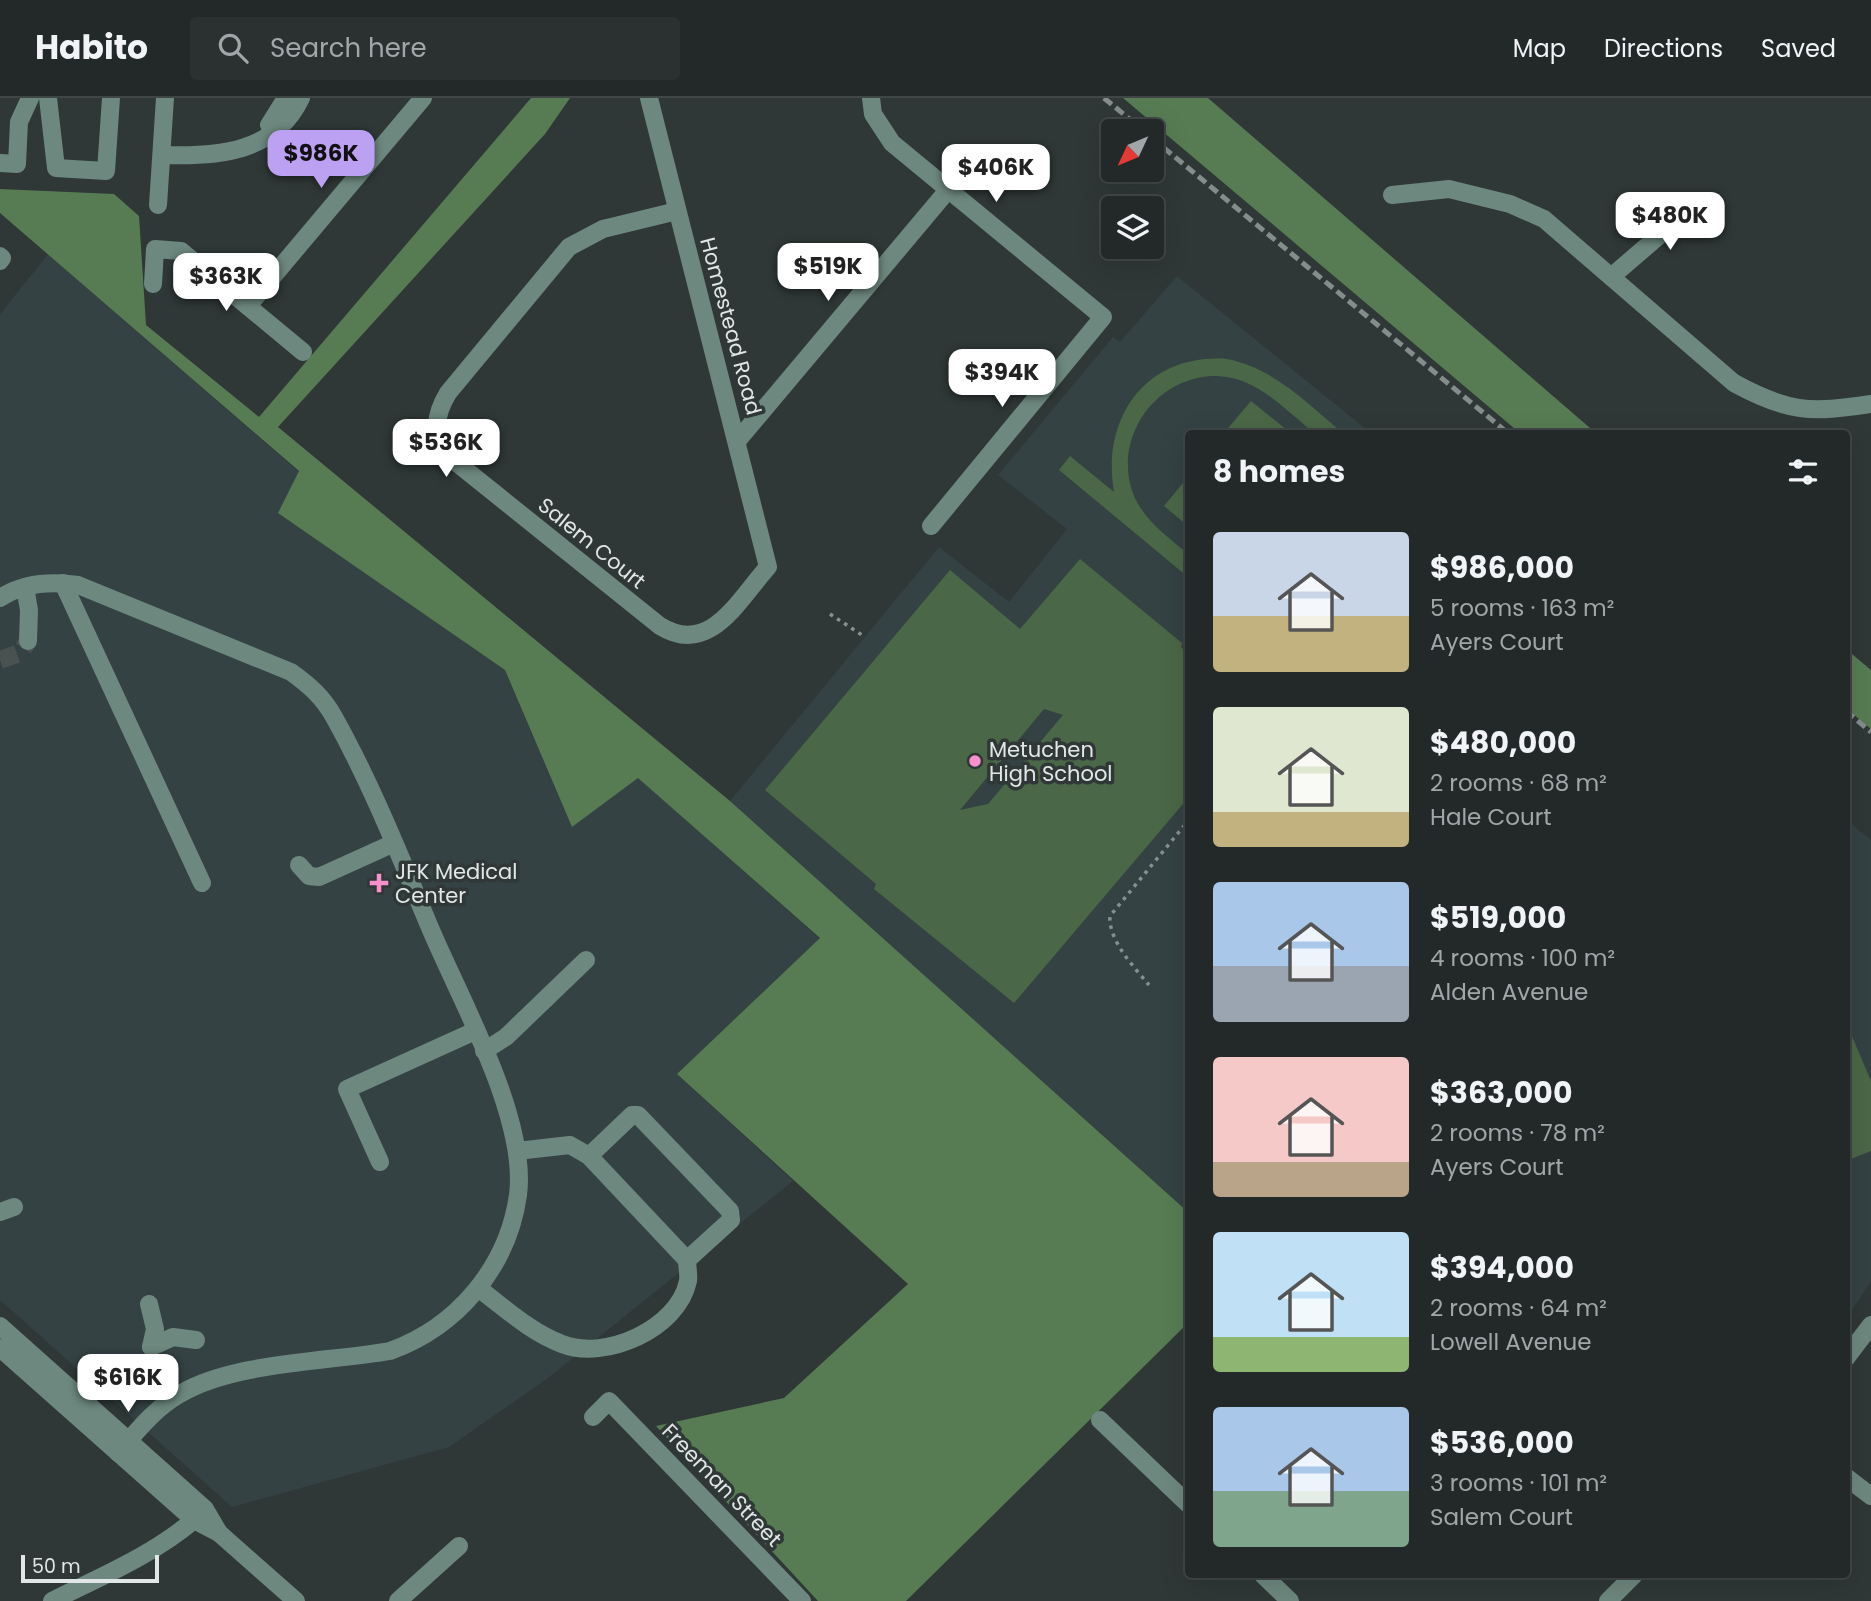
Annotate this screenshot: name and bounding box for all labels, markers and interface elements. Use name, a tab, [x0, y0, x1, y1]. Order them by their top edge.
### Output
search box	[190, 17, 680, 80]
text: Habito	[35, 24, 148, 71]
icon: search	[214, 29, 252, 67]
text: Search here	[270, 30, 427, 66]
text: Map	[1513, 32, 1566, 65]
text: Directions	[1604, 32, 1723, 65]
text: Saved	[1761, 32, 1836, 65]
north arrow	[1101, 119, 1164, 182]
map controls	[1101, 119, 1164, 259]
pin: $986K	[272, 130, 370, 190]
text: $986K	[284, 137, 358, 169]
pin: $406K	[947, 144, 1045, 204]
text: $406K	[958, 151, 1034, 183]
pin: $480K	[1621, 192, 1719, 252]
button: layers	[1101, 196, 1164, 259]
text: $480K	[1632, 199, 1708, 231]
street label: Homestead Road	[693, 234, 769, 418]
pin: $519K	[779, 244, 877, 303]
text: $519K	[794, 250, 862, 282]
pin: $363K	[177, 254, 275, 313]
text: $363K	[189, 260, 263, 292]
pin: $394K	[953, 350, 1051, 409]
text: $394K	[965, 356, 1039, 388]
pin: $536K	[397, 420, 495, 479]
text: $536K	[409, 426, 483, 458]
text: 8 homes	[1213, 450, 1345, 493]
icon: filters	[1784, 453, 1822, 491]
street label: Salem Court	[532, 491, 652, 595]
text: $986,000	[1430, 546, 1574, 589]
icon: home	[1269, 560, 1353, 644]
text: 5 rooms · 163 m²	[1430, 592, 1614, 624]
text: Ayers Court	[1430, 626, 1564, 658]
text: $480,000	[1430, 721, 1576, 764]
place label: Metuchen High School	[989, 735, 1113, 788]
icon: home	[1269, 735, 1353, 819]
marker: Metuchen High School	[967, 753, 983, 769]
text: 2 rooms · 68 m²	[1430, 767, 1607, 799]
text: Hale Court	[1430, 801, 1552, 833]
place label: JFK Medical Center	[395, 857, 517, 910]
marker: JFK Medical Center	[369, 873, 389, 893]
text: $519,000	[1430, 896, 1566, 939]
icon: home	[1269, 910, 1353, 994]
text: 4 rooms · 100 m²	[1430, 942, 1615, 974]
text: Alden Avenue	[1430, 976, 1588, 1008]
text: $363,000	[1430, 1071, 1572, 1114]
icon: home	[1269, 1085, 1353, 1169]
text: 2 rooms · 78 m²	[1430, 1117, 1605, 1149]
text: Ayers Court	[1430, 1151, 1564, 1183]
text: $394,000	[1430, 1246, 1574, 1289]
icon: home	[1269, 1260, 1353, 1344]
text: 2 rooms · 64 m²	[1430, 1292, 1607, 1324]
text: Lowell Avenue	[1430, 1326, 1592, 1358]
pin: $616K	[79, 1354, 177, 1414]
text: $616K	[93, 1361, 163, 1393]
street label: Freeman Street	[656, 1417, 788, 1553]
text: $536,000	[1430, 1421, 1574, 1464]
icon: home	[1269, 1435, 1353, 1519]
text: 3 rooms · 101 m²	[1430, 1467, 1607, 1499]
text: Salem Court	[1430, 1501, 1573, 1533]
scale bar	[21, 1552, 159, 1584]
text: 50 m	[32, 1553, 81, 1580]

